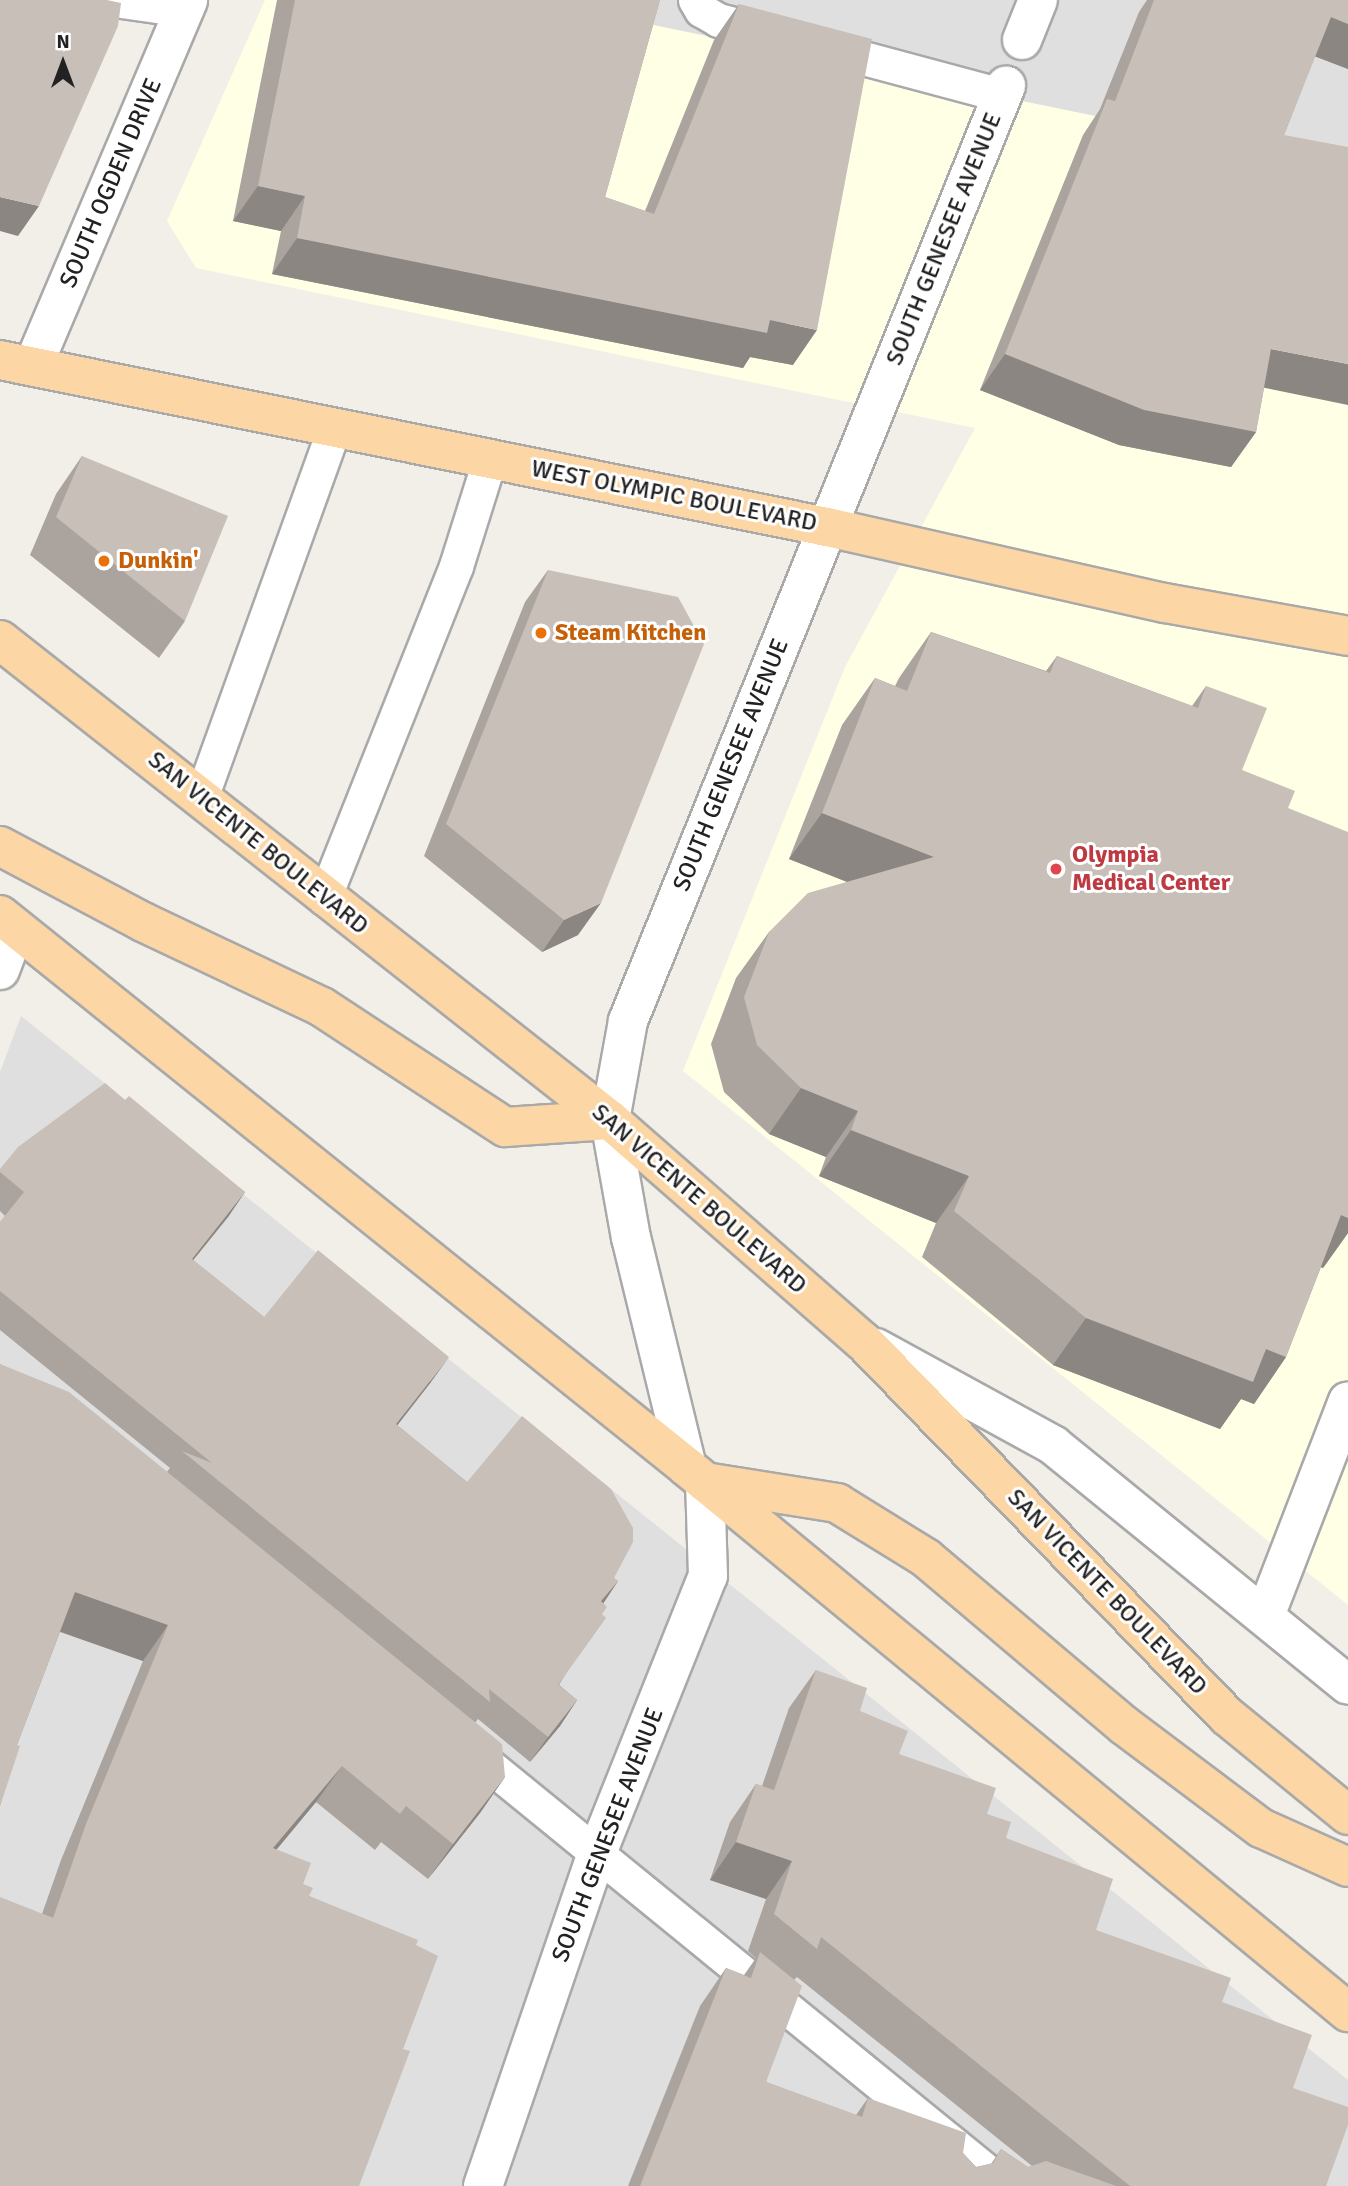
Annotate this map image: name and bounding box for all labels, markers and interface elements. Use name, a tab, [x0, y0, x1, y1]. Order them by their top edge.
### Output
north arrow	[28, 28, 98, 98]
text: N	[56, 30, 70, 54]
street label: SOUTH OGDEN DRIVE	[54, 74, 168, 292]
street label: SOUTH GENESEE AVENUE	[880, 109, 1008, 369]
street label: WEST OLYMPIC BOULEVARD	[529, 454, 819, 538]
place label: Dunkin'	[118, 547, 199, 575]
marker: Dunkin'	[96, 553, 112, 569]
place label: Steam Kitchen	[555, 619, 706, 647]
marker: Steam Kitchen	[533, 625, 549, 641]
street label: SOUTH GENESEE AVENUE	[667, 635, 795, 895]
street label: SAN VICENTE BOULEVARD	[142, 745, 374, 941]
place label: Olympia Medical Center	[1072, 841, 1230, 897]
marker: Olympia Medical Center	[1046, 859, 1066, 879]
street label: SAN VICENTE BOULEVARD	[586, 1098, 812, 1300]
street label: SAN VICENTE BOULEVARD	[1001, 1483, 1213, 1701]
street label: SOUTH GENESEE AVENUE	[546, 1704, 670, 1966]

